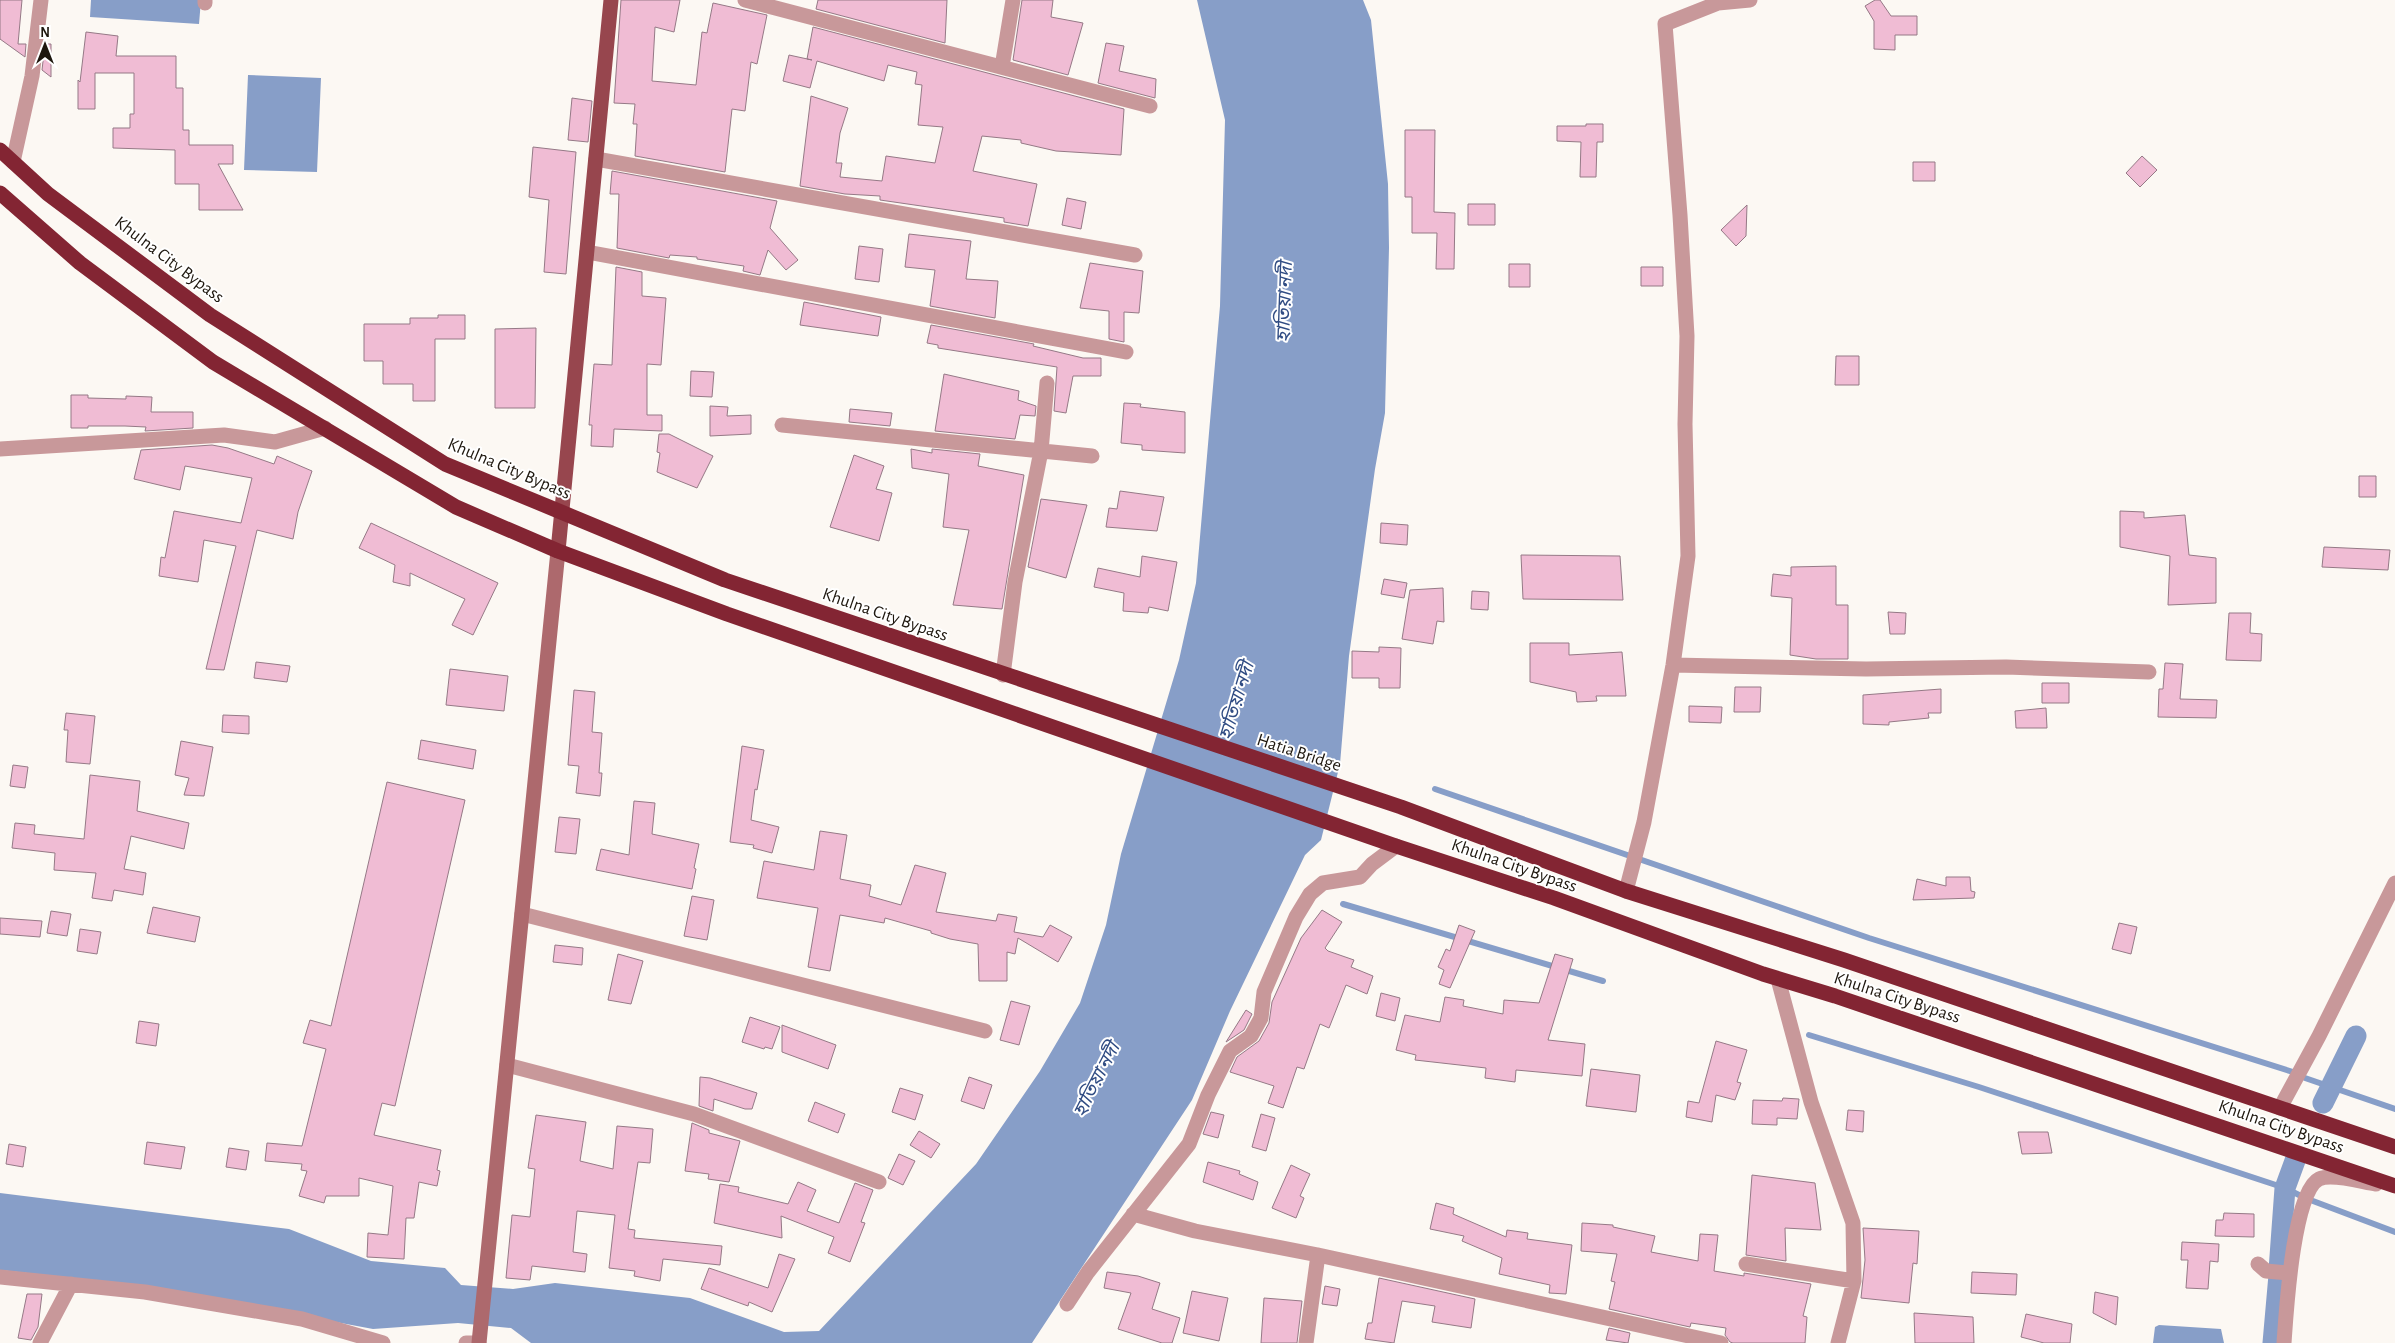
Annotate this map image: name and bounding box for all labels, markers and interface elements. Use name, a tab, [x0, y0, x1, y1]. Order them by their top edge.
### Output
north arrow	[20, 20, 70, 70]
text: N	[40, 26, 50, 40]
street label: Khulna City Bypass	[111, 213, 227, 307]
water label: হাতিয়া নদী	[1271, 257, 1296, 343]
street label: Khulna City Bypass	[445, 435, 573, 503]
street label: Khulna City Bypass	[820, 585, 950, 645]
water label: হাতিয়া নদী	[1213, 655, 1259, 742]
street label: Hatia Bridge	[1255, 731, 1343, 775]
street label: Khulna City Bypass	[1449, 836, 1579, 896]
street label: Khulna City Bypass	[1832, 969, 1962, 1027]
water label: হাতিয়া নদী	[1068, 1035, 1126, 1120]
street label: Khulna City Bypass	[2216, 1097, 2346, 1157]

